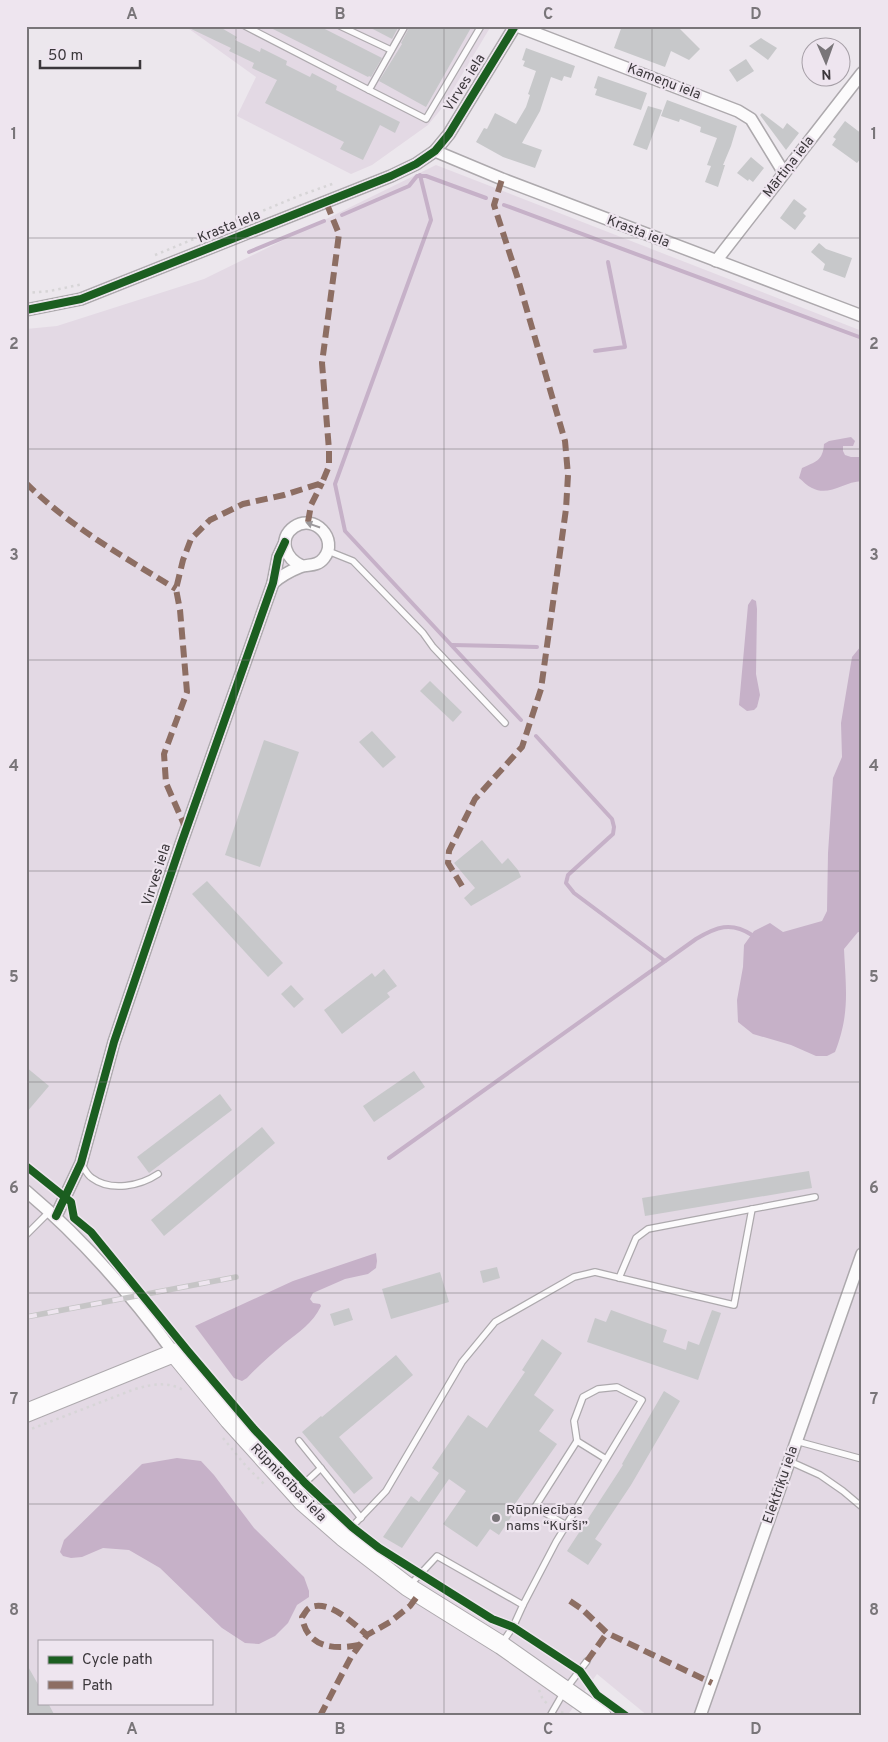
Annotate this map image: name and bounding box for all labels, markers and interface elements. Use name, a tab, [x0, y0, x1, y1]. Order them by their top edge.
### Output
text: A	[126, 5, 138, 25]
text: B	[334, 5, 346, 25]
text: C	[543, 5, 553, 25]
text: D	[750, 5, 762, 25]
scale bar	[40, 38, 140, 70]
north arrow	[800, 38, 850, 88]
text: 50 m	[48, 47, 83, 66]
street label: Virves iela	[441, 51, 489, 115]
street label: Kameņu iela	[625, 60, 703, 104]
text: N	[821, 65, 832, 82]
text: 1	[11, 125, 17, 145]
text: 1	[871, 125, 877, 145]
street label: Mārtiņa iela	[760, 133, 818, 201]
street label: Krasta iela	[195, 207, 263, 247]
street label: Krasta iela	[604, 212, 672, 252]
text: 2	[9, 335, 19, 355]
text: 2	[869, 335, 879, 355]
one-way arrow	[305, 521, 320, 529]
text: 3	[9, 546, 19, 566]
text: 3	[869, 546, 879, 566]
text: 4	[9, 757, 19, 777]
text: 4	[869, 757, 879, 777]
street label: Virves iela	[139, 842, 175, 908]
text: 5	[9, 968, 19, 988]
text: 5	[869, 968, 879, 988]
text: 6	[9, 1179, 19, 1199]
text: 6	[869, 1179, 879, 1199]
text: 7	[10, 1390, 18, 1410]
text: 7	[870, 1390, 878, 1410]
street label: Rūpniecības iela	[246, 1440, 330, 1526]
street label: Elektriķu iela	[760, 1444, 802, 1526]
place label: Rūpniecības nams “Kurši”	[506, 1502, 588, 1535]
marker: Rūpniecības nams “Kurši”	[490, 1512, 502, 1524]
text: 8	[9, 1601, 19, 1621]
text: 8	[869, 1601, 879, 1621]
legend	[38, 1640, 212, 1704]
text: Cycle path	[82, 1651, 153, 1670]
text: Path	[82, 1677, 113, 1696]
text: A	[126, 1720, 138, 1740]
text: B	[334, 1720, 346, 1740]
text: C	[543, 1720, 553, 1740]
text: D	[750, 1720, 762, 1740]

